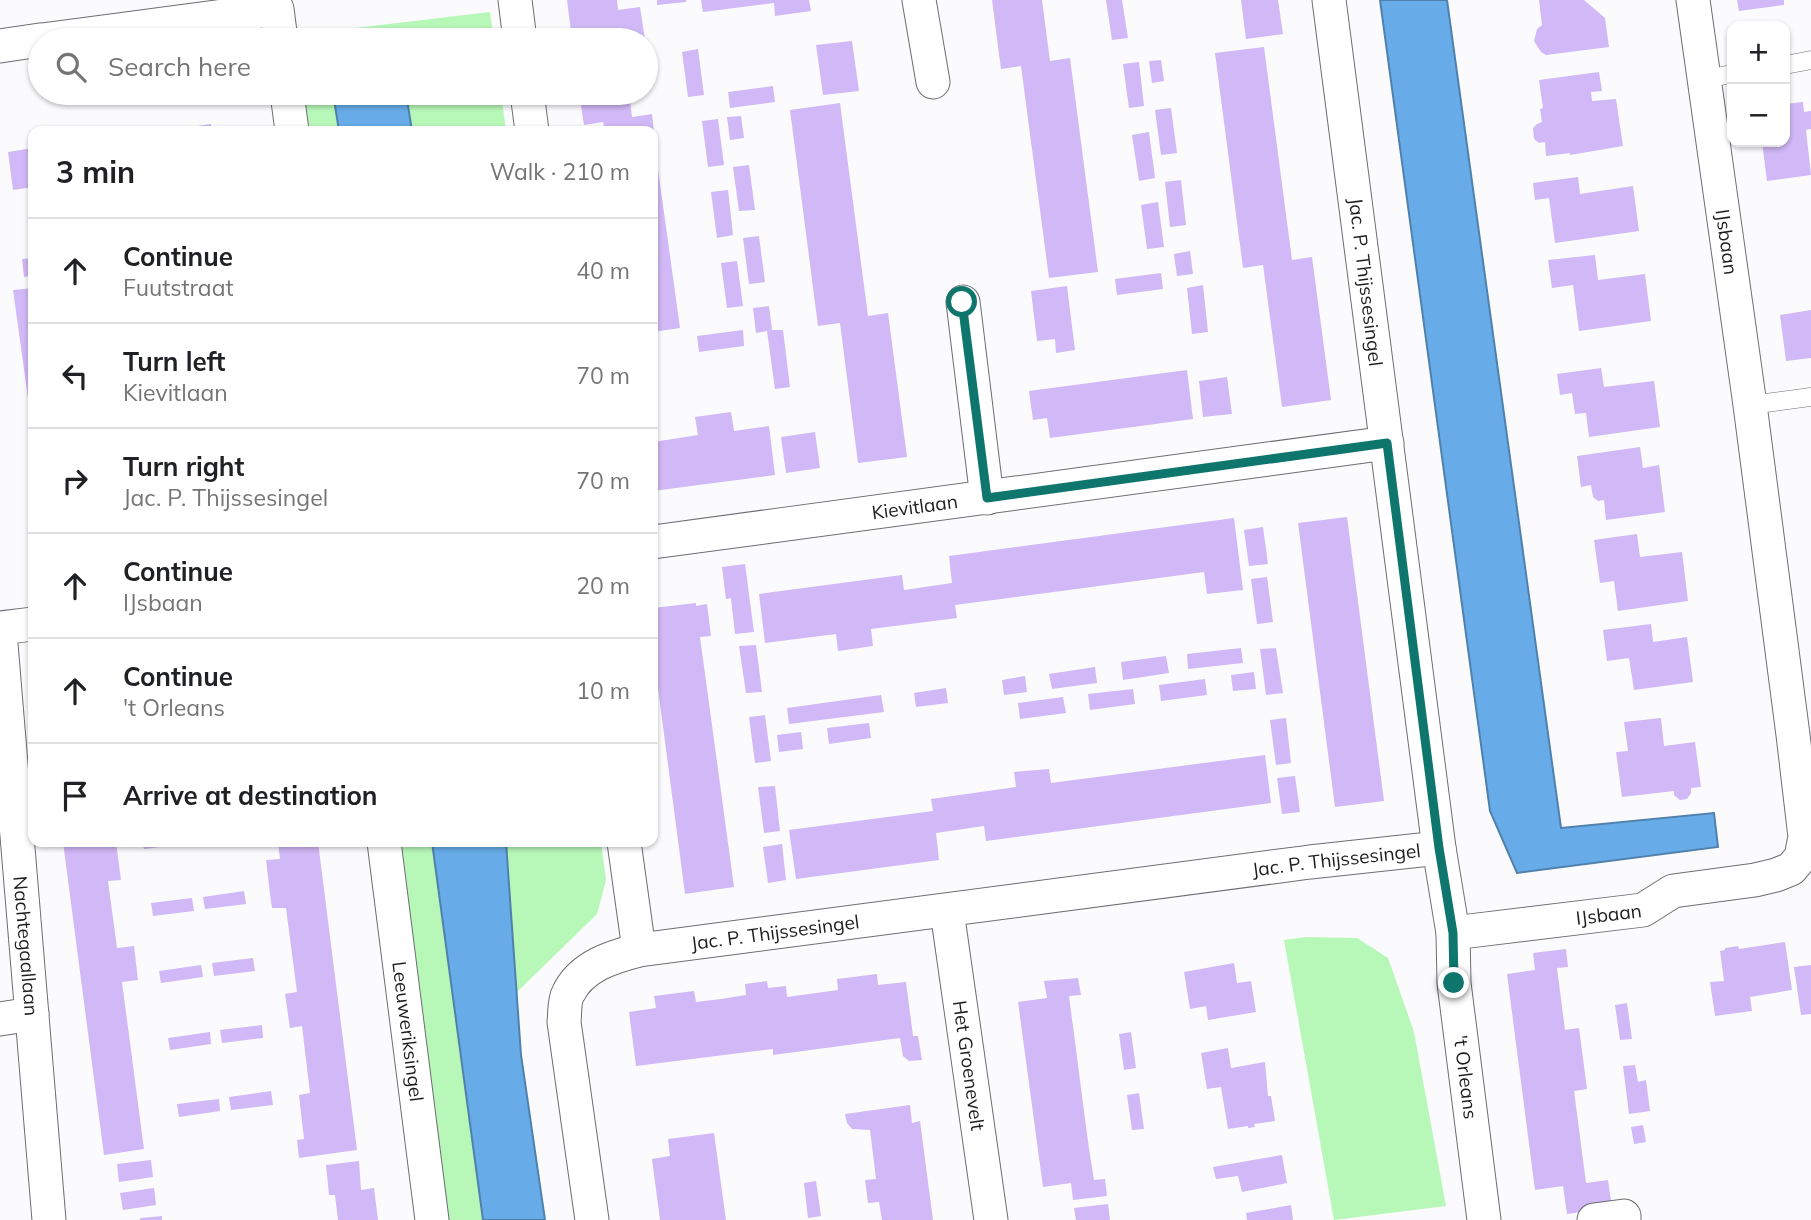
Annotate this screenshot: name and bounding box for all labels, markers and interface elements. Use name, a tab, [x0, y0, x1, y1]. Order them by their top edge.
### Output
map controls	[1727, 21, 1790, 147]
button: +	[1727, 21, 1790, 84]
search box	[28, 28, 658, 105]
icon: search	[52, 48, 90, 86]
text: Search here	[108, 50, 251, 83]
button: −	[1727, 84, 1790, 147]
text: 3 min	[56, 153, 135, 191]
text: Walk · 210 m	[490, 157, 630, 186]
street label: Jac. P. Thijssesingel	[1344, 196, 1388, 368]
street label: IJsbaan	[1711, 208, 1743, 276]
text: Continue	[123, 240, 233, 273]
icon: ahead	[56, 252, 94, 290]
text: 40 m	[576, 256, 630, 285]
text: Fuutstraat	[123, 273, 233, 302]
route start	[946, 286, 977, 317]
text: Turn left	[123, 345, 225, 378]
icon: left	[56, 357, 94, 395]
text: 70 m	[576, 361, 630, 390]
text: Kievitlaan	[123, 378, 228, 407]
text: Turn right	[123, 450, 244, 483]
icon: right	[56, 462, 94, 500]
text: 70 m	[576, 466, 630, 495]
text: Jac. P. Thijssesingel	[123, 483, 328, 512]
street label: Kievitlaan	[870, 489, 959, 524]
text: Continue	[123, 555, 233, 588]
icon: ahead	[56, 567, 94, 605]
text: 20 m	[576, 571, 630, 600]
text: IJsbaan	[123, 588, 203, 617]
text: Continue	[123, 660, 233, 693]
icon: ahead	[56, 672, 94, 710]
text: 10 m	[576, 676, 630, 705]
text: 't Orleans	[123, 693, 225, 722]
icon: arrive	[56, 777, 94, 815]
text: Arrive at destination	[123, 779, 378, 812]
street label: Jac. P. Thijssesingel	[1250, 838, 1422, 882]
street label: Nachtegaallaan	[8, 875, 44, 1017]
street label: IJsbaan	[1575, 898, 1643, 930]
street label: Jac. P. Thijssesingel	[689, 909, 861, 955]
street label: Leeuweriksingel	[387, 960, 429, 1103]
route end	[1438, 967, 1469, 998]
street label: Het Groenevelt	[948, 999, 990, 1132]
street label: 't Orleans	[1449, 1034, 1483, 1121]

